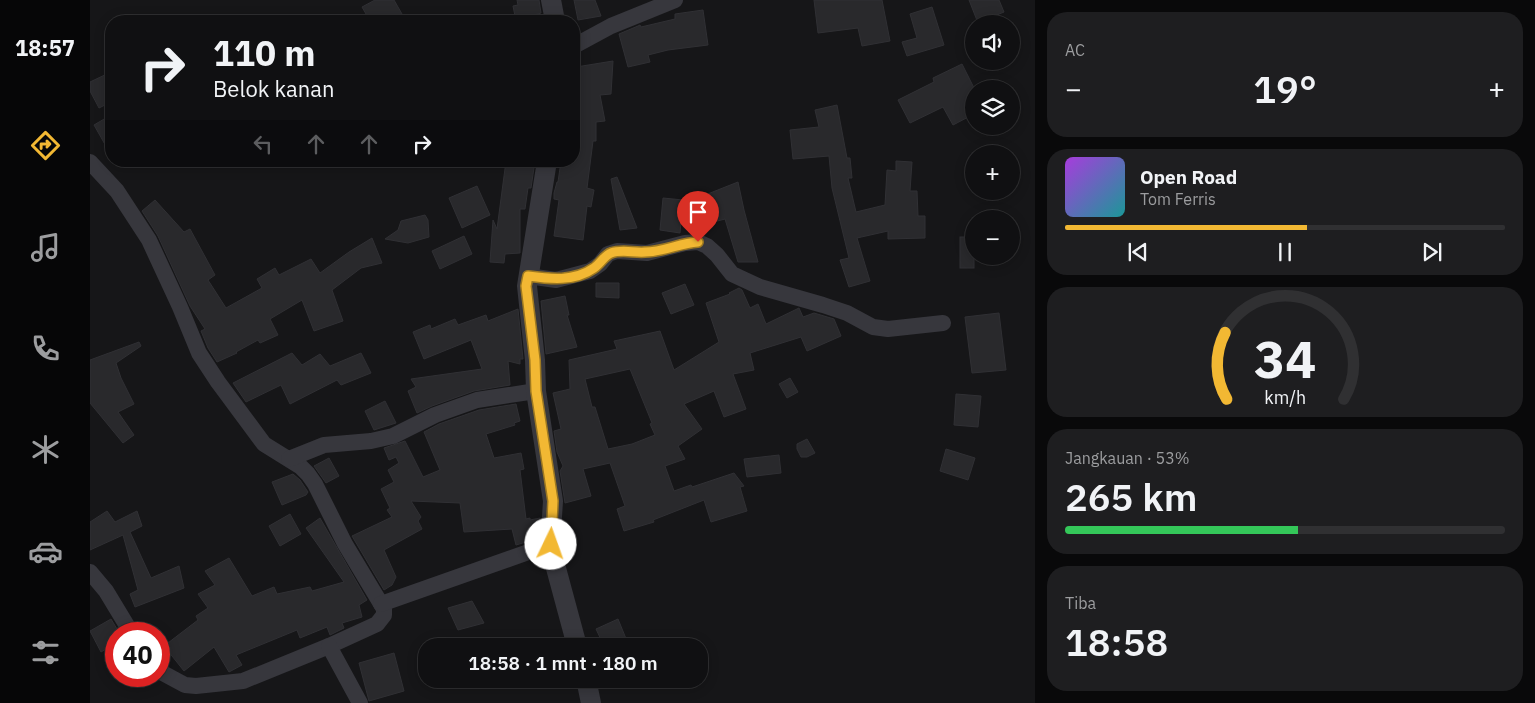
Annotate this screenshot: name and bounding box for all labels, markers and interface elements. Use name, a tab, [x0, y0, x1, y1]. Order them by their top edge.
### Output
map controls	[965, 15, 1020, 265]
button: sound	[965, 15, 1020, 70]
text: 110 m	[213, 30, 316, 76]
text: 18:57	[15, 33, 75, 62]
icon: right	[130, 35, 195, 100]
text: AC	[1065, 40, 1085, 60]
text: 19°	[1253, 64, 1317, 113]
text: −	[1065, 70, 1082, 107]
text: +	[1488, 70, 1505, 107]
text: Belok kanan	[213, 74, 335, 103]
button: layers	[965, 80, 1020, 135]
icon: directions	[28, 128, 63, 163]
icon: left	[249, 130, 277, 158]
icon: ahead	[302, 130, 330, 158]
icon: ahead	[355, 130, 383, 158]
icon: right	[408, 130, 436, 158]
button: +	[965, 145, 1020, 200]
text: Open Road	[1140, 165, 1237, 189]
text: Tom Ferris	[1140, 189, 1216, 209]
pin	[677, 191, 719, 242]
icon: arrive	[684, 198, 712, 226]
button: −	[965, 210, 1020, 265]
icon: music	[28, 230, 63, 265]
icon: previous	[1124, 238, 1152, 266]
icon: pause	[1271, 238, 1299, 266]
icon: next	[1418, 238, 1446, 266]
text: 34	[1254, 325, 1316, 392]
icon: phone	[28, 331, 63, 366]
text: km/h	[1264, 386, 1306, 409]
icon: climate	[28, 432, 63, 467]
text: Jangkauan · 53%	[1065, 448, 1190, 468]
text: 265 km	[1065, 472, 1197, 521]
position arrow	[524, 517, 576, 569]
icon: car	[28, 534, 63, 569]
text: Tiba	[1065, 593, 1096, 613]
text: 18:58	[1065, 617, 1168, 666]
speed limit sign: 40	[105, 622, 170, 687]
icon: filters	[28, 635, 63, 670]
text: 18:58 · 1 mnt · 180 m	[468, 651, 658, 675]

